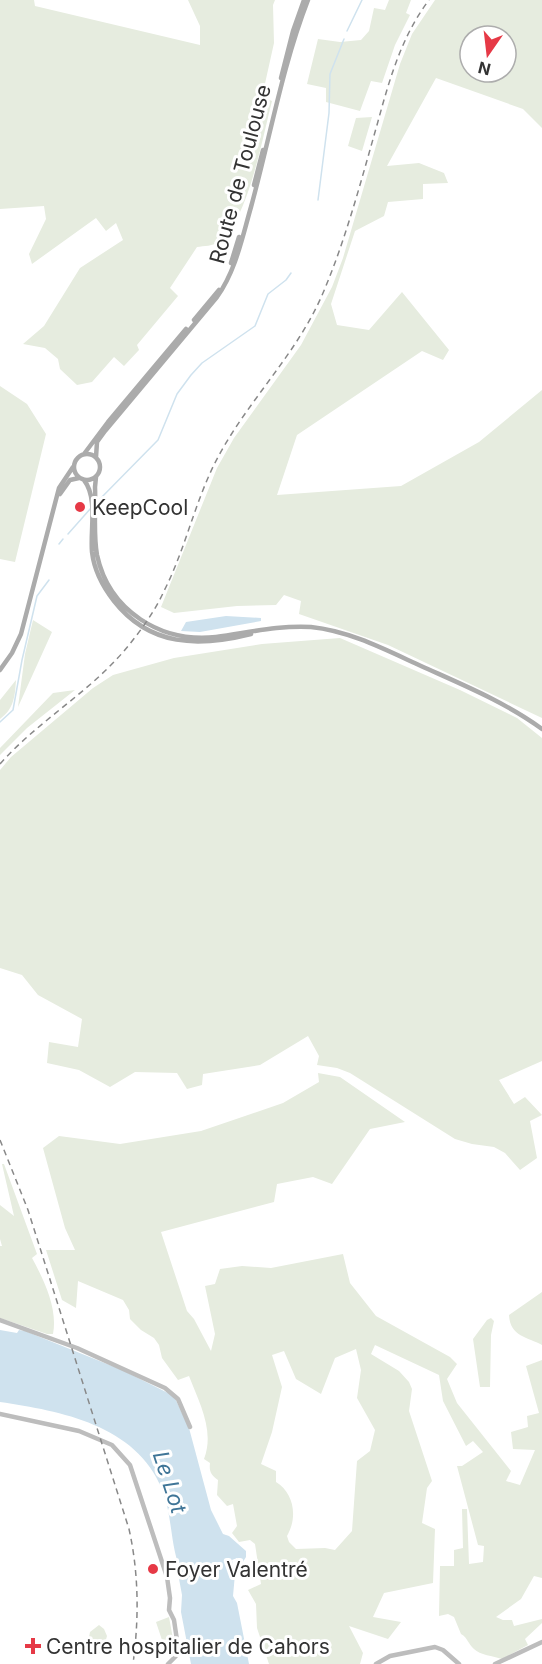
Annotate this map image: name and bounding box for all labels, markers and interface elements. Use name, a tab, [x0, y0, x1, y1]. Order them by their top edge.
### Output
north arrow	[458, 24, 518, 84]
text: N	[476, 57, 493, 80]
street label: Route de Toulouse	[204, 82, 276, 266]
place label: KeepCool	[92, 495, 188, 520]
marker: KeepCool	[73, 500, 87, 514]
water label: Le Lot	[148, 1447, 193, 1517]
place label: Foyer Valentré	[165, 1557, 308, 1582]
marker: Foyer Valentré	[146, 1562, 160, 1576]
place label: Centre hospitalier de Cahors	[46, 1634, 330, 1659]
marker: Centre hospitalier de Cahors	[24, 1637, 42, 1655]

